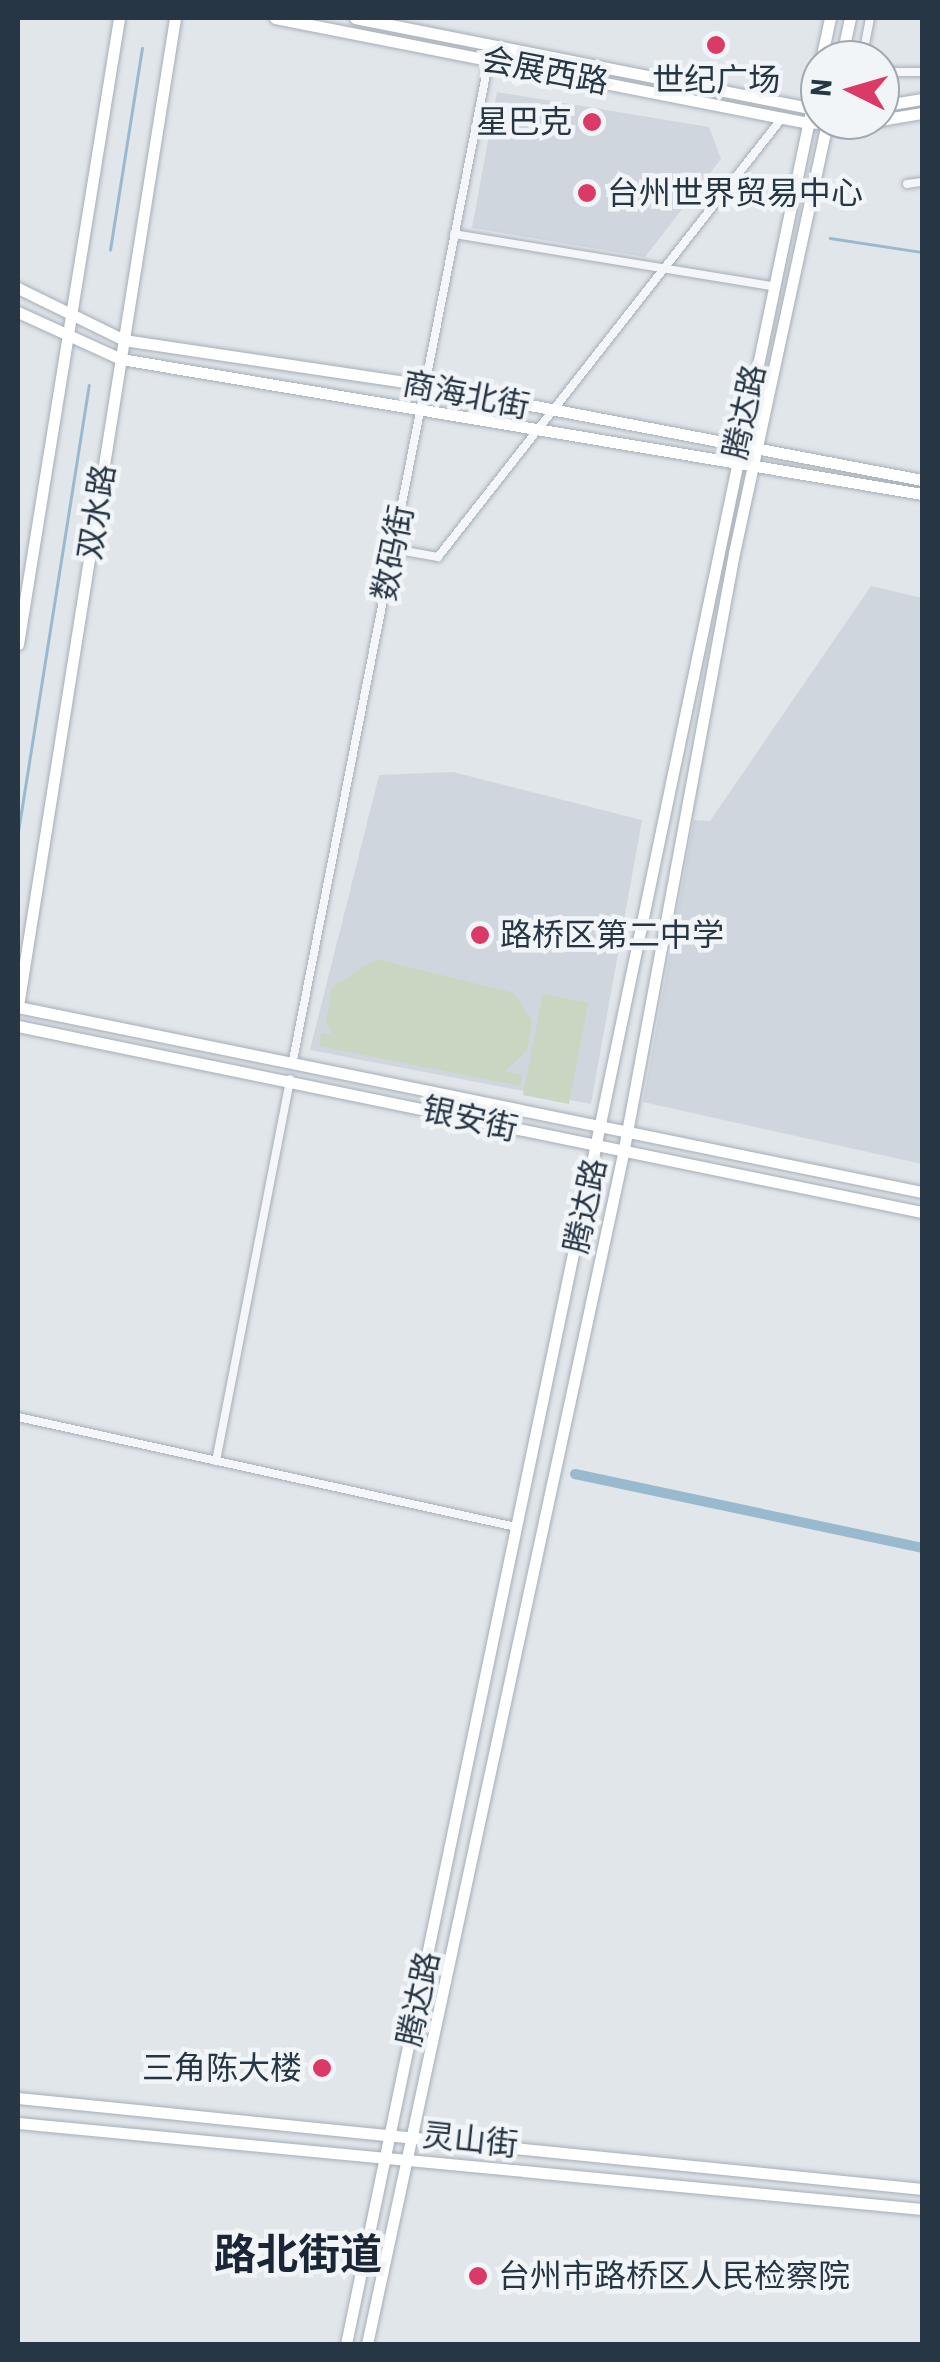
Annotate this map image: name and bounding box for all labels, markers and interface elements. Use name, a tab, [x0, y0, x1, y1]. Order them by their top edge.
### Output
marker: 世纪广场	[705, 34, 727, 56]
street label: 会展西路	[479, 40, 611, 102]
north arrow	[800, 40, 900, 140]
place label: 世纪广场	[652, 61, 780, 99]
text: N	[804, 78, 839, 97]
place label: 星巴克	[476, 103, 572, 141]
marker: 星巴克	[581, 111, 603, 133]
place label: 台州世界贸易中心	[607, 174, 863, 212]
marker: 台州世界贸易中心	[576, 182, 598, 204]
street label: 腾达路	[716, 361, 774, 463]
street label: 商海北街	[400, 364, 532, 426]
street label: 双水路	[71, 462, 123, 562]
street label: 数码街	[365, 502, 421, 604]
place label: 路桥区第二中学	[500, 916, 724, 954]
marker: 路桥区第二中学	[469, 924, 491, 946]
street label: 银安街	[419, 1089, 521, 1149]
street label: 腾达路	[557, 1155, 615, 1257]
street label: 腾达路	[390, 1948, 448, 2050]
place label: 三角陈大楼	[142, 2049, 302, 2087]
marker: 三角陈大楼	[311, 2057, 333, 2079]
street label: 灵山街	[420, 2116, 520, 2164]
district label: 路北街道	[214, 2230, 382, 2280]
place label: 台州市路桥区人民检察院	[498, 2257, 850, 2295]
marker: 台州市路桥区人民检察院	[467, 2265, 489, 2287]

